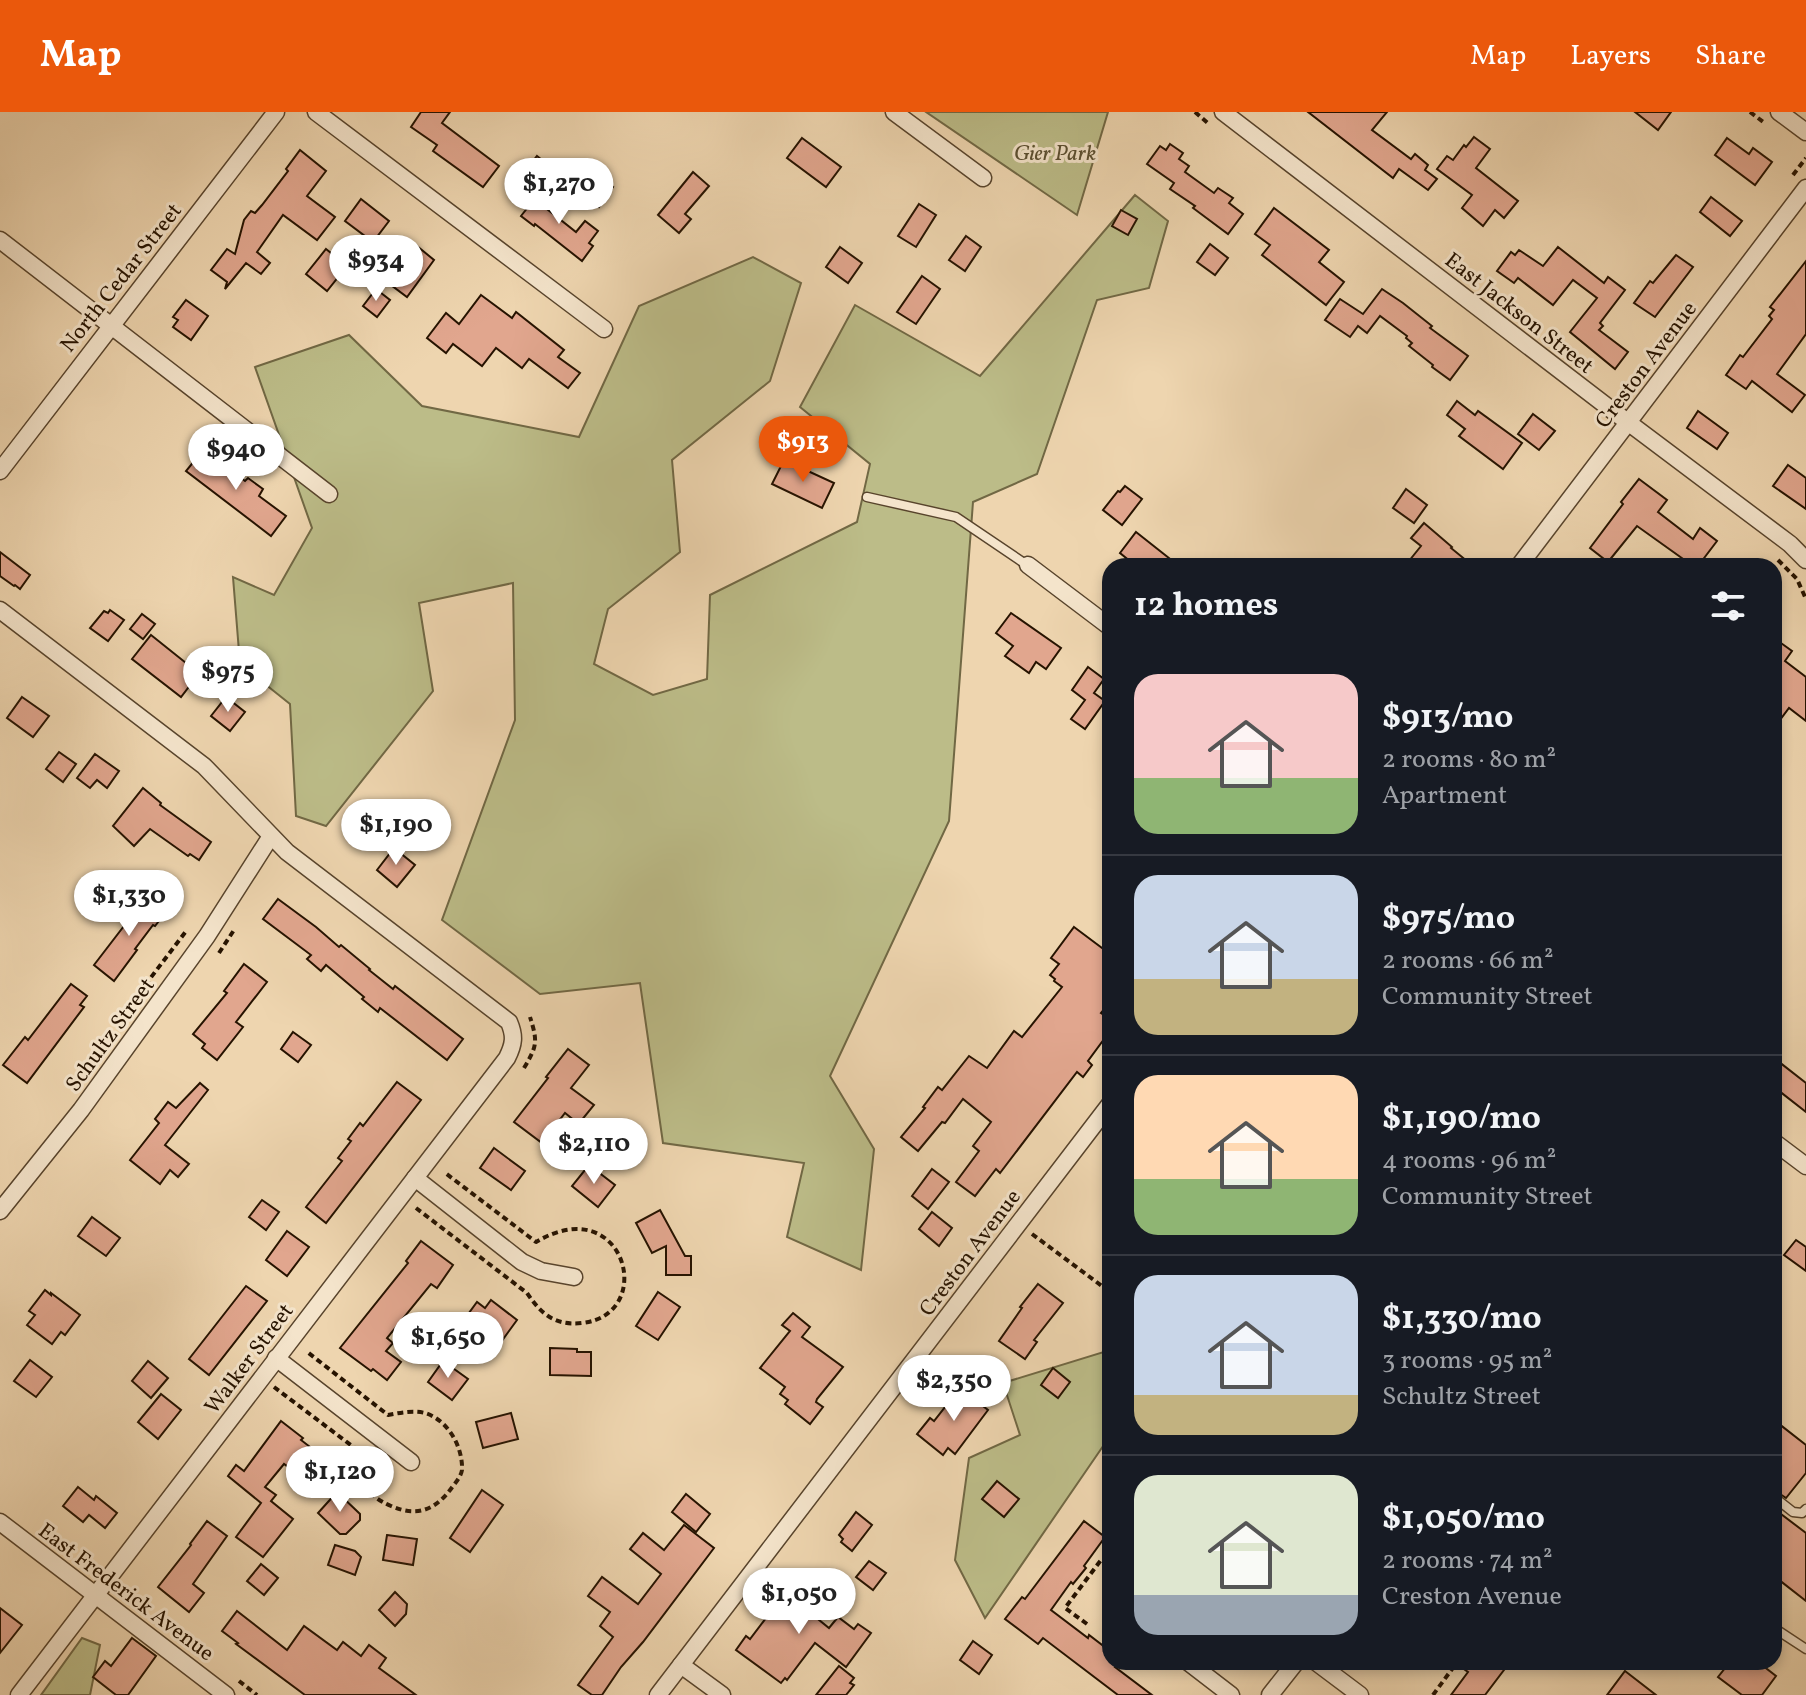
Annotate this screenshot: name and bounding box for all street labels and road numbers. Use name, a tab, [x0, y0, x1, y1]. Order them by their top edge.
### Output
street label: North Cedar Street	[54, 197, 190, 360]
street label: East Jackson Street	[1437, 246, 1600, 382]
street label: Creston Avenue	[1589, 295, 1705, 436]
street label: Schultz Street	[59, 972, 163, 1099]
street label: Creston Avenue	[913, 1183, 1029, 1324]
street label: Walker Street	[198, 1297, 302, 1421]
street label: East Frederick Avenue	[31, 1516, 220, 1670]

